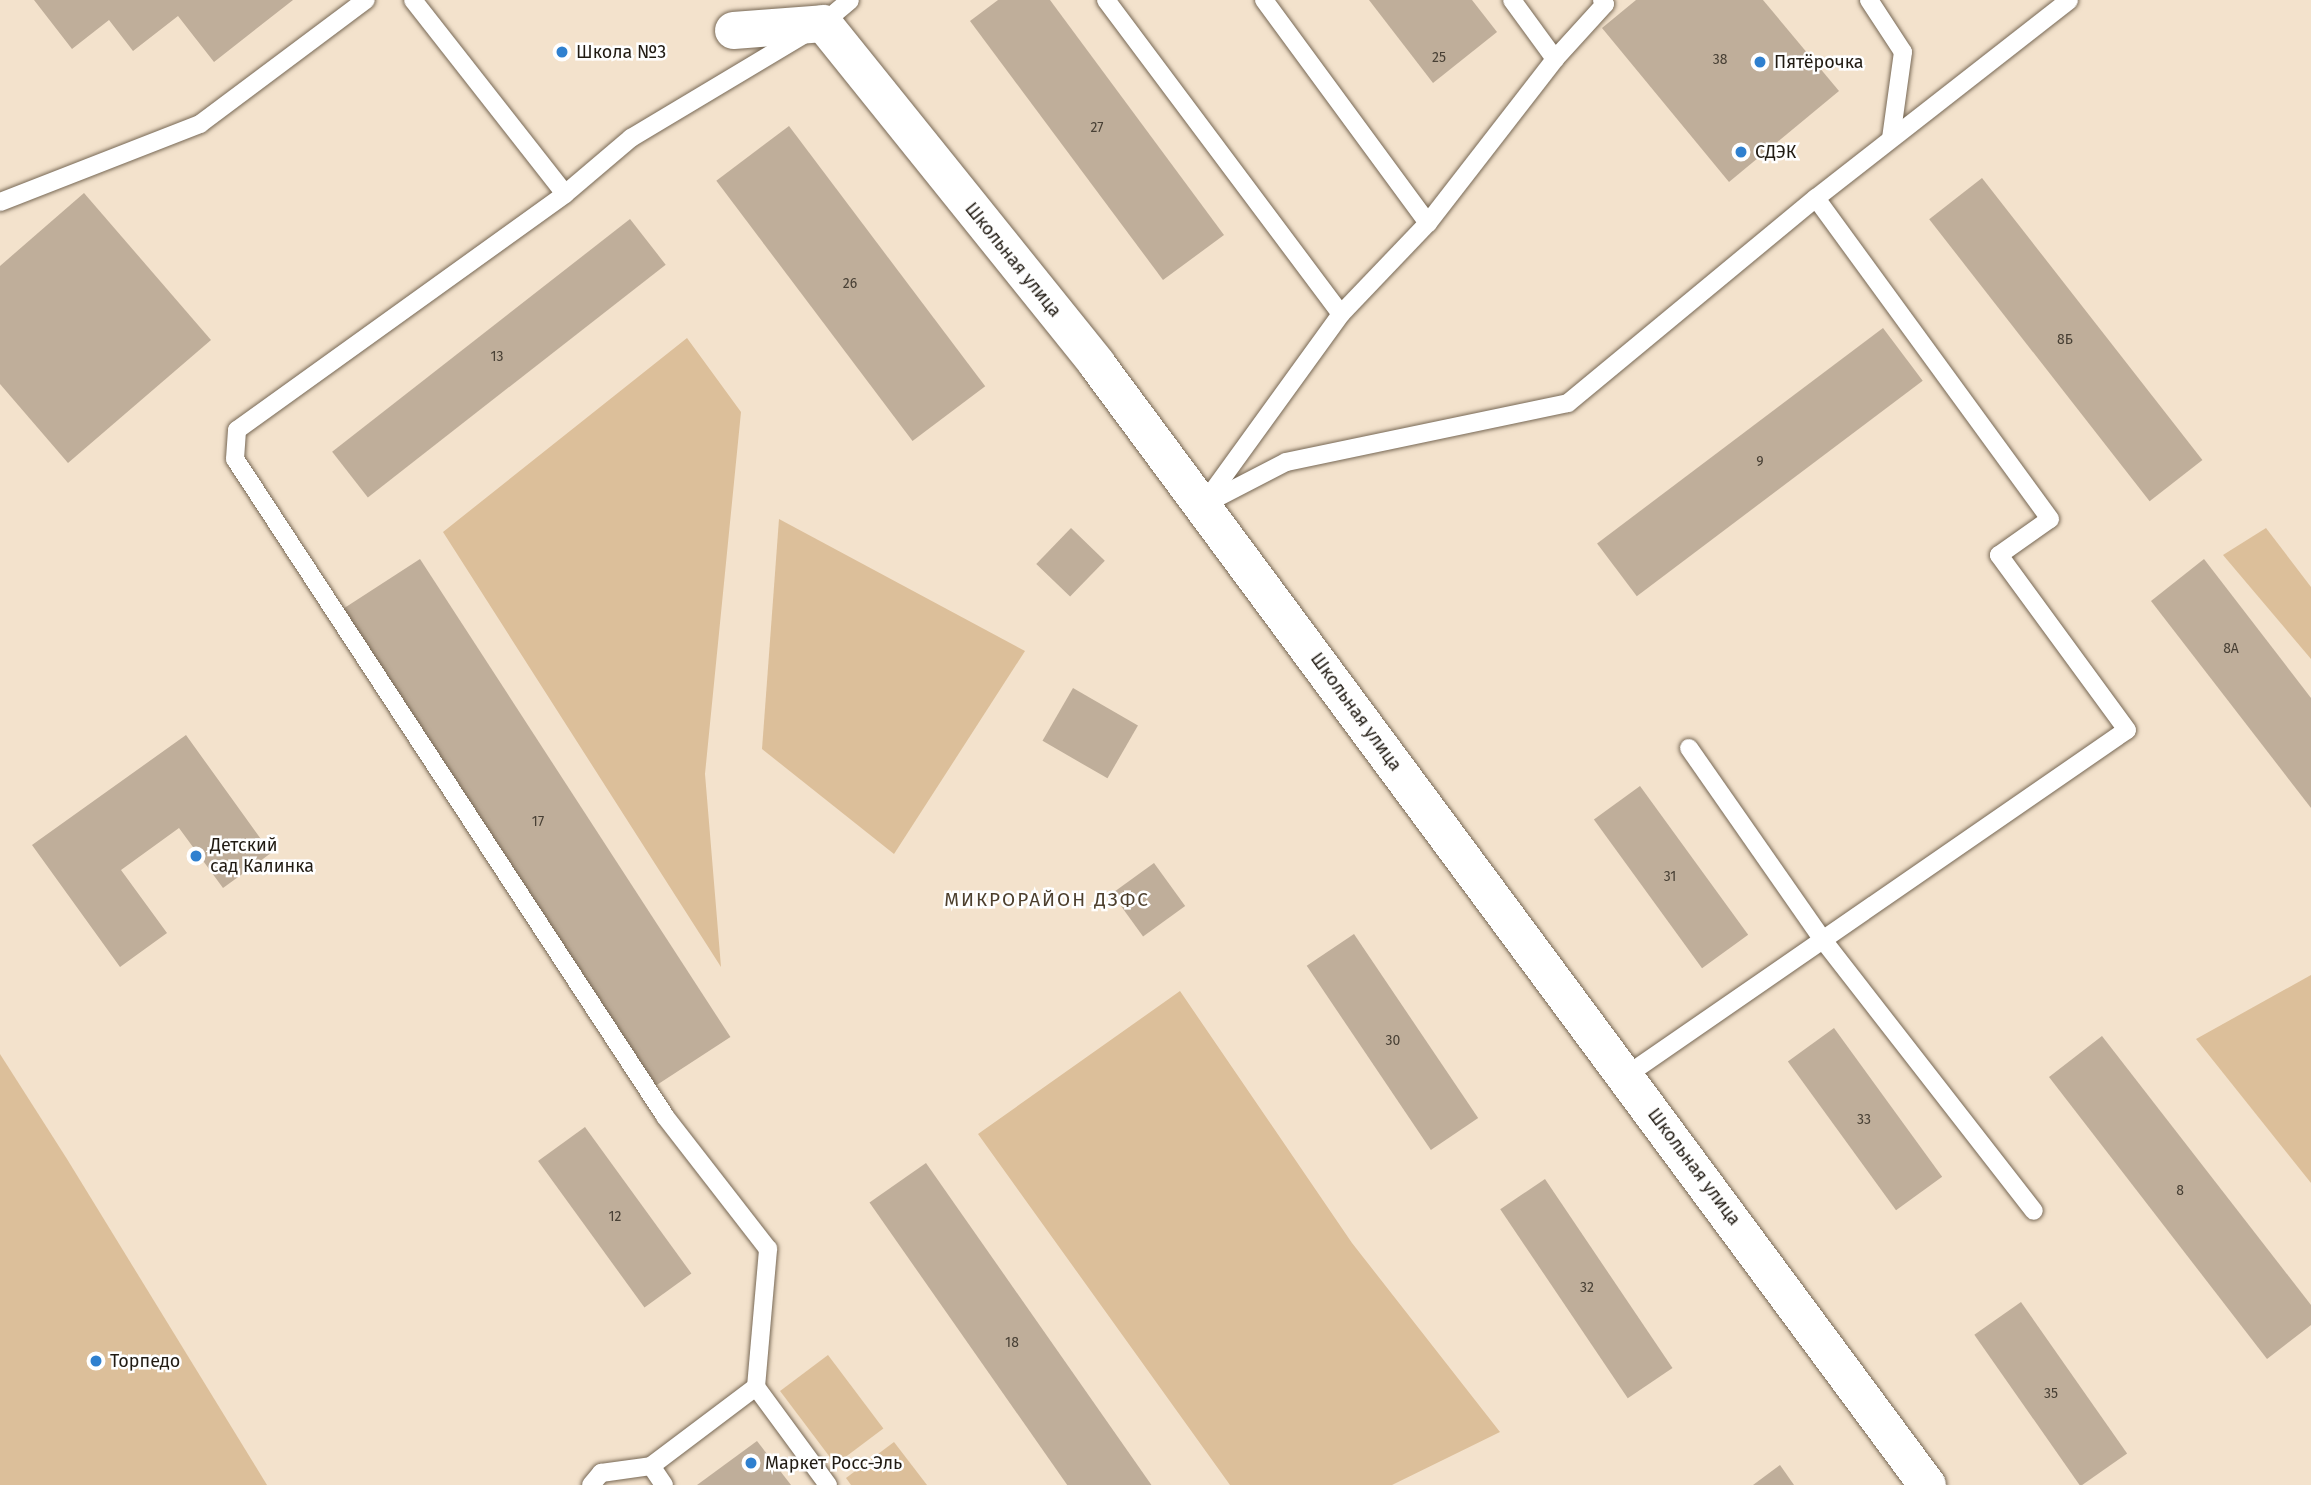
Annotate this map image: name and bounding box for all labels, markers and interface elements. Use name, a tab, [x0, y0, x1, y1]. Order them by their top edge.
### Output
place label: Школа №3	[576, 41, 666, 63]
marker: Школа №3	[554, 44, 570, 60]
house number: 25	[1432, 50, 1446, 66]
place label: Пятёрочка	[1774, 51, 1864, 73]
house number: 38	[1713, 52, 1727, 68]
marker: Пятёрочка	[1752, 54, 1768, 70]
house number: 27	[1090, 120, 1104, 136]
place label: СДЭК	[1755, 141, 1796, 163]
marker: СДЭК	[1733, 144, 1749, 160]
street label: Школьная улица	[960, 198, 1066, 322]
house number: 26	[843, 276, 857, 292]
house number: 8Б	[2057, 332, 2073, 348]
house number: 13	[490, 349, 504, 365]
house number: 9	[1756, 454, 1764, 470]
house number: 8А	[2223, 641, 2239, 657]
street label: Школьная улица	[1306, 649, 1406, 775]
house number: 17	[532, 814, 544, 830]
place label: Детский сад Калинка	[210, 835, 314, 878]
marker: Детский сад Калинка	[188, 848, 204, 864]
house number: 31	[1664, 869, 1676, 885]
district label: МИКРОРАЙОН ДЗФС	[946, 889, 1148, 911]
house number: 30	[1386, 1033, 1400, 1049]
street label: Школьная улица	[1643, 1104, 1745, 1230]
house number: 33	[1857, 1112, 1871, 1128]
house number: 8	[2176, 1183, 2184, 1199]
house number: 12	[609, 1209, 621, 1225]
house number: 32	[1580, 1280, 1594, 1296]
house number: 18	[1005, 1335, 1019, 1351]
place label: Торпедо	[110, 1350, 180, 1372]
marker: Торпедо	[88, 1353, 104, 1369]
house number: 35	[2044, 1386, 2058, 1402]
place label: Маркет Росс-Эль	[765, 1452, 902, 1474]
marker: Маркет Росс-Эль	[743, 1455, 759, 1471]

